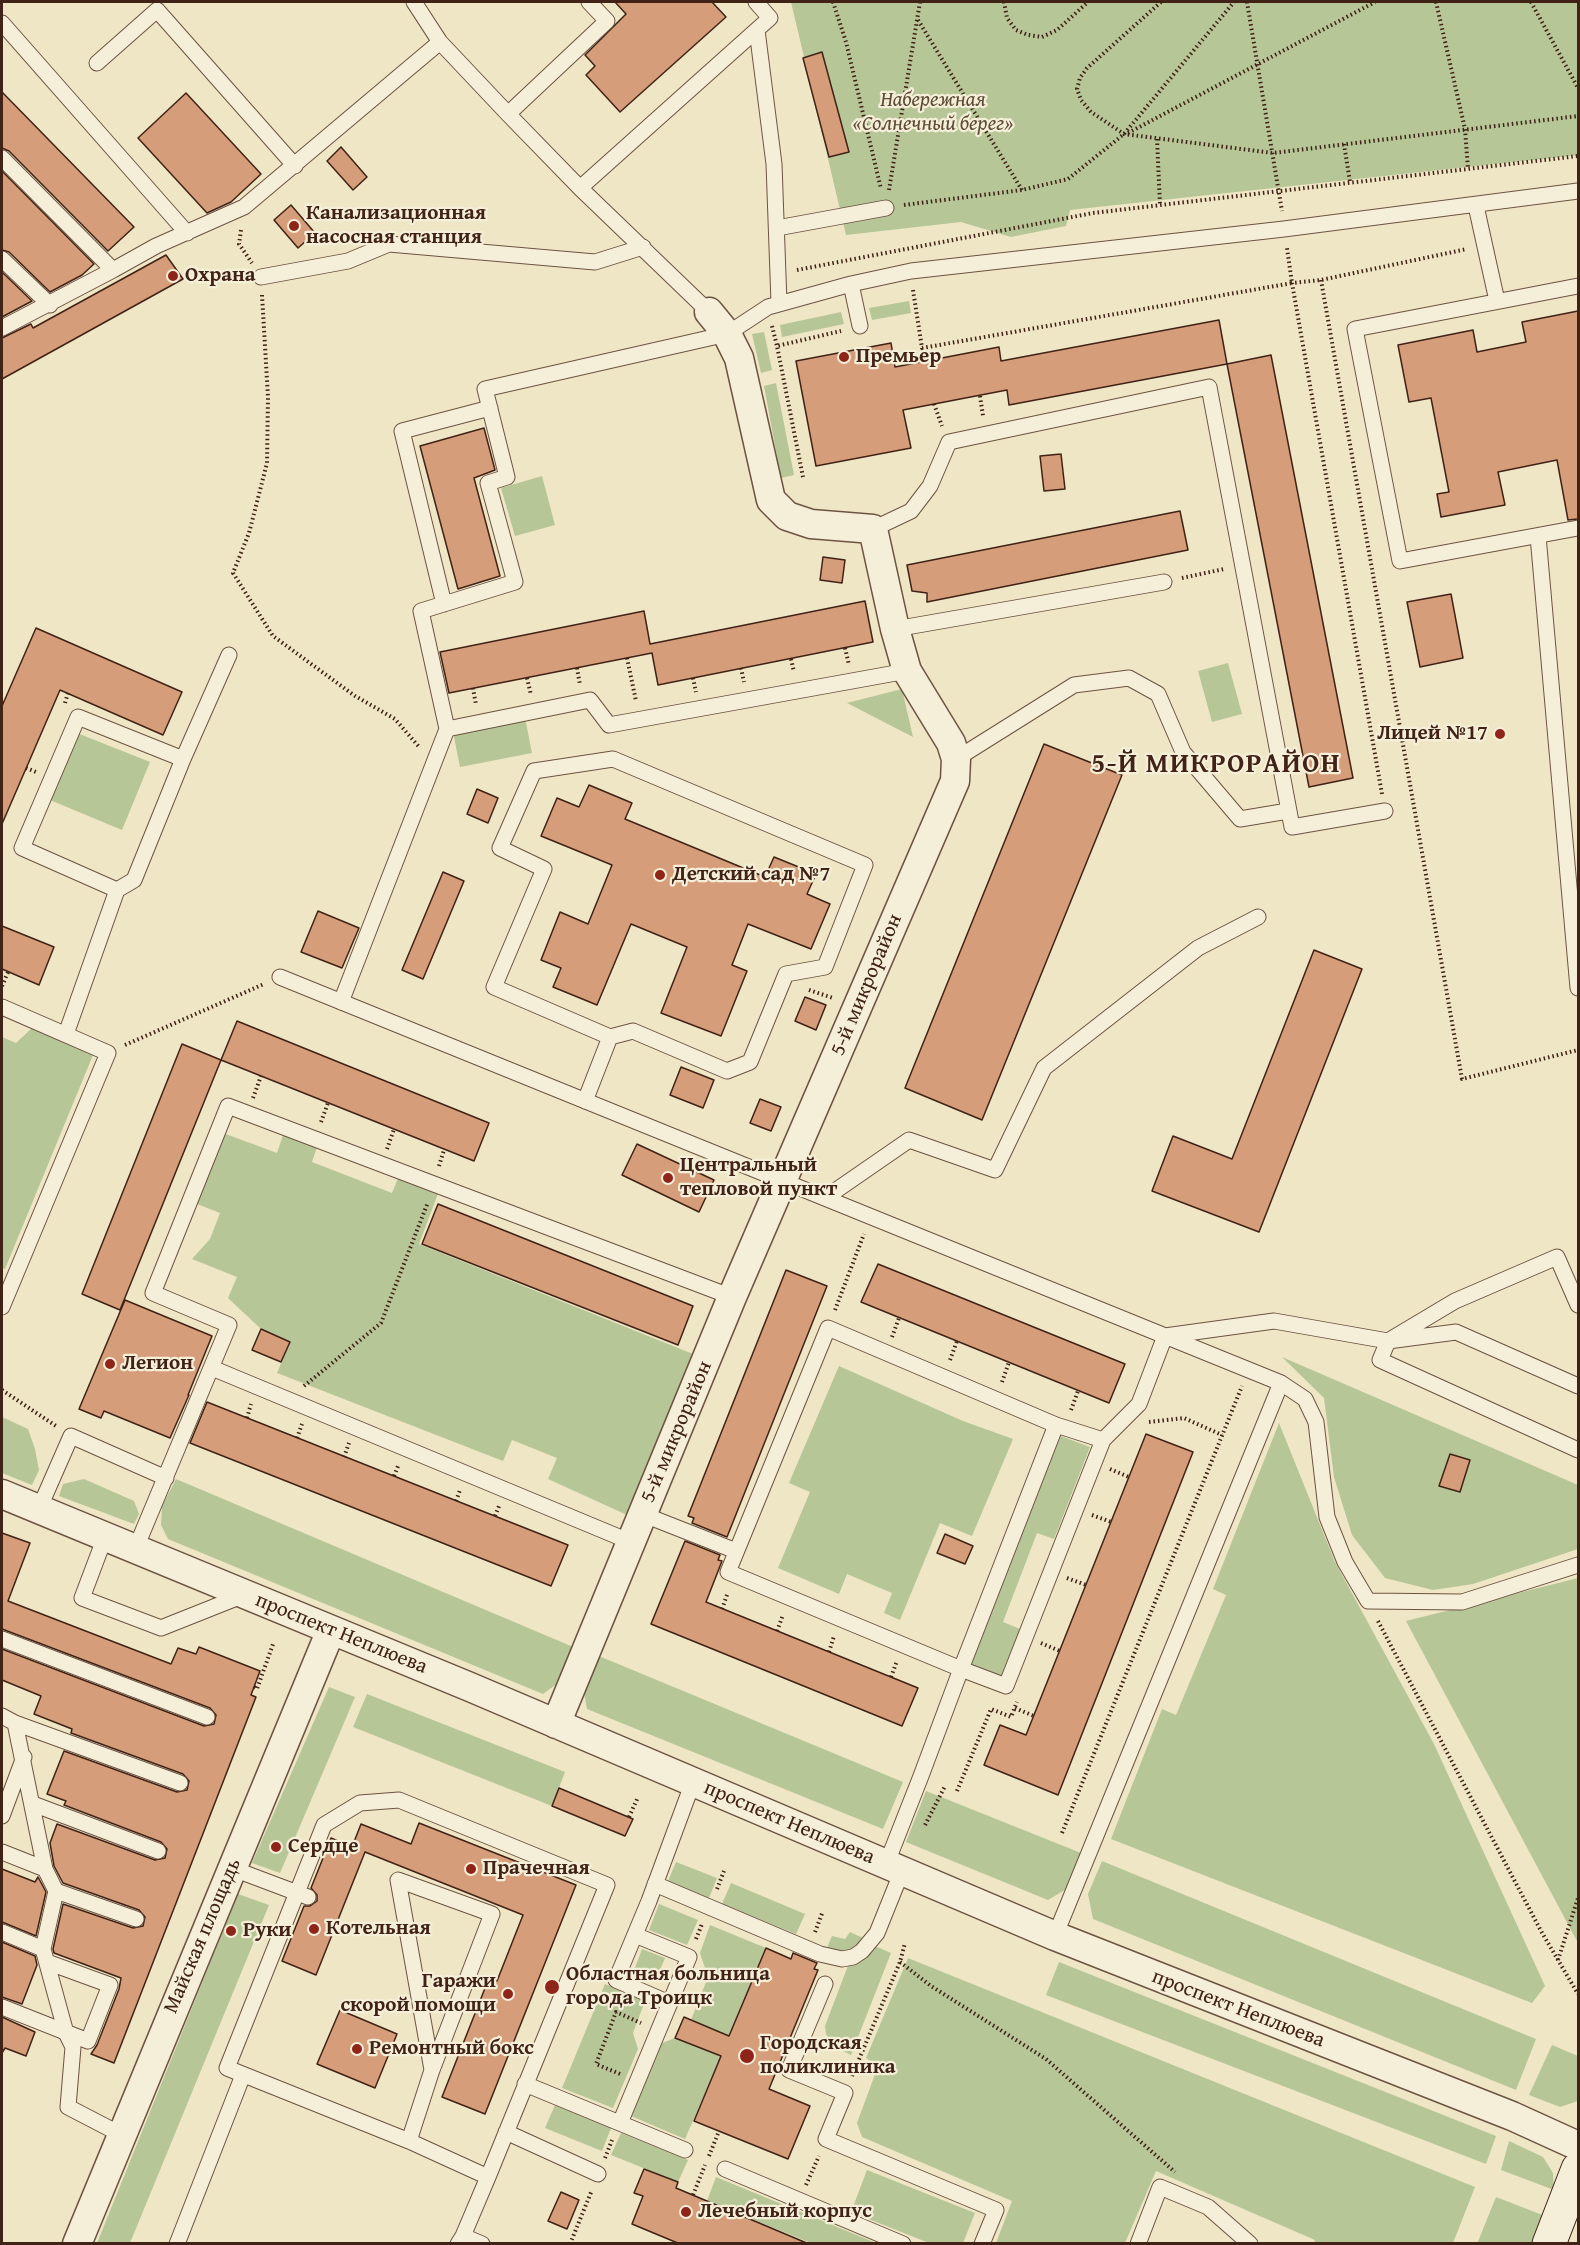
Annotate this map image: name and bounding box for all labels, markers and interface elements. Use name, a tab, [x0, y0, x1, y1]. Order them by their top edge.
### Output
park label: Набережная «Солнечный берег»	[853, 88, 1013, 138]
place label: Канализационная насосная станция	[306, 201, 486, 251]
marker: Канализационная насосная станция	[287, 219, 301, 233]
place label: Охрана	[185, 263, 256, 289]
marker: Охрана	[166, 269, 180, 283]
place label: Премьер	[856, 344, 941, 370]
marker: Премьер	[837, 350, 851, 364]
place label: Лицей №17	[1377, 721, 1488, 747]
marker: Лицей №17	[1493, 727, 1507, 741]
district label: 5-Й МИКРОРАЙОН	[1091, 749, 1341, 781]
place label: Детский сад №7	[672, 862, 830, 888]
marker: Детский сад №7	[653, 868, 667, 882]
street label: 5-й микрорайон	[826, 910, 908, 1060]
place label: Центральный тепловой пункт	[680, 1153, 837, 1203]
marker: Центральный тепловой пункт	[661, 1171, 675, 1185]
place label: Легион	[122, 1351, 193, 1377]
marker: Легион	[103, 1357, 117, 1371]
street label: 5-й микрорайон	[636, 1357, 718, 1507]
street label: проспект Неплюева	[251, 1588, 431, 1680]
street label: проспект Неплюева	[700, 1776, 878, 1870]
place label: Сердце	[288, 1834, 359, 1860]
marker: Сердце	[269, 1840, 283, 1854]
street label: Майская площадь	[159, 1855, 247, 2017]
place label: Прачечная	[483, 1856, 590, 1882]
marker: Прачечная	[464, 1862, 478, 1876]
place label: Котельная	[326, 1916, 431, 1942]
place label: Руки	[243, 1918, 292, 1944]
marker: Котельная	[307, 1922, 321, 1936]
marker: Руки	[224, 1924, 238, 1938]
place label: Областная больница города Троицк	[566, 1962, 770, 2012]
street label: проспект Неплюева	[1148, 1964, 1328, 2054]
place label: Гаражи скорой помощи	[340, 1969, 496, 2019]
marker: Областная больница города Троицк	[543, 1978, 561, 1996]
marker: Гаражи скорой помощи	[501, 1987, 515, 2001]
place label: Городская поликлиника	[760, 2031, 896, 2081]
place label: Ремонтный бокс	[369, 2036, 534, 2062]
marker: Ремонтный бокс	[350, 2042, 364, 2056]
marker: Городская поликлиника	[738, 2047, 756, 2065]
place label: Лечебный корпус	[698, 2199, 872, 2225]
marker: Лечебный корпус	[679, 2205, 693, 2219]

